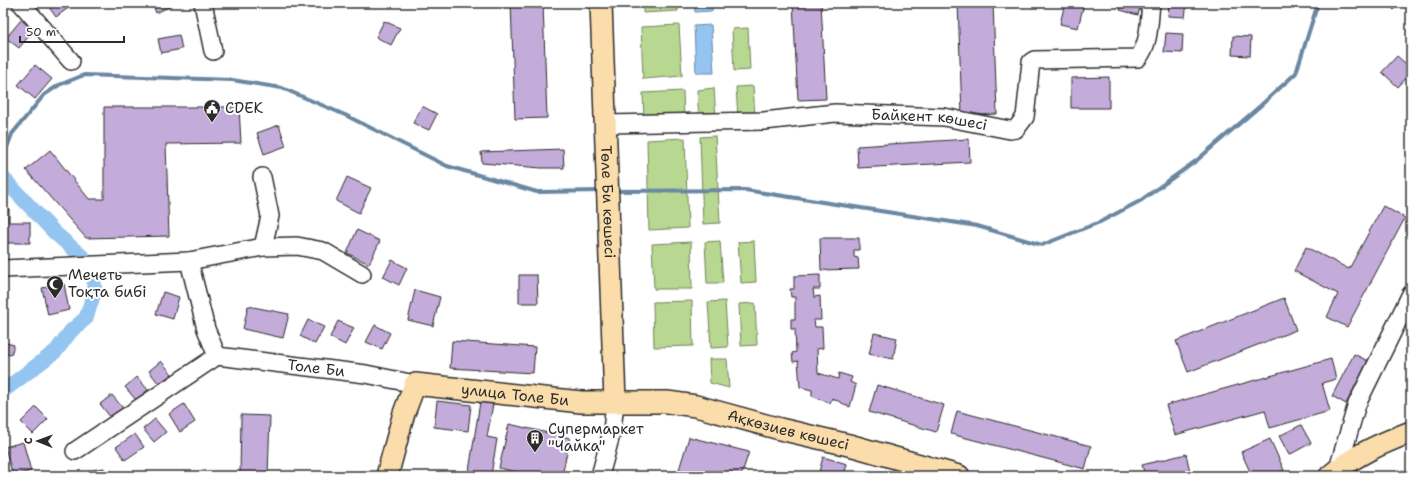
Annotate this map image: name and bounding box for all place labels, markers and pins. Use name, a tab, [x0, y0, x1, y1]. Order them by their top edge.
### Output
public building icon: CDEK	[202, 98, 222, 123]
place label: CDEK	[225, 98, 263, 118]
place label: Мечеть Тоқта бибі	[68, 265, 146, 302]
mosque icon: Мечеть Тоқта бибі	[45, 274, 65, 299]
place label: Супермаркет "Чайка"	[548, 419, 644, 456]
building icon: Супермаркет "Чайка"	[525, 428, 545, 453]

